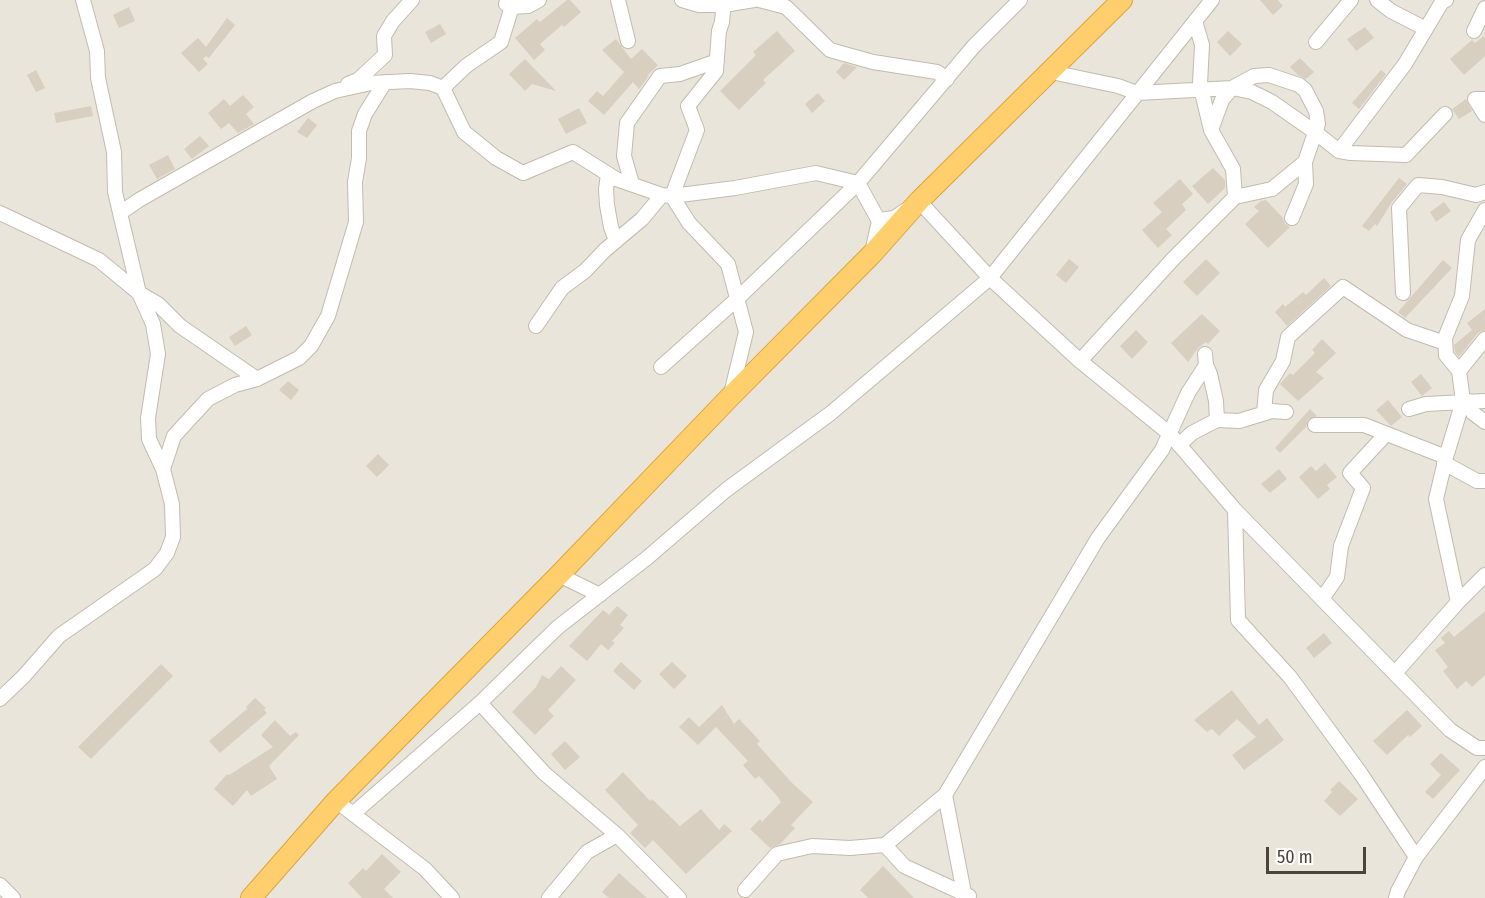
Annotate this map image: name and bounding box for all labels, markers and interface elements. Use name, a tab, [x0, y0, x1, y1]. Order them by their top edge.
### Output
scale bar	[1269, 835, 1370, 873]
text: 50 m	[1277, 846, 1313, 868]

